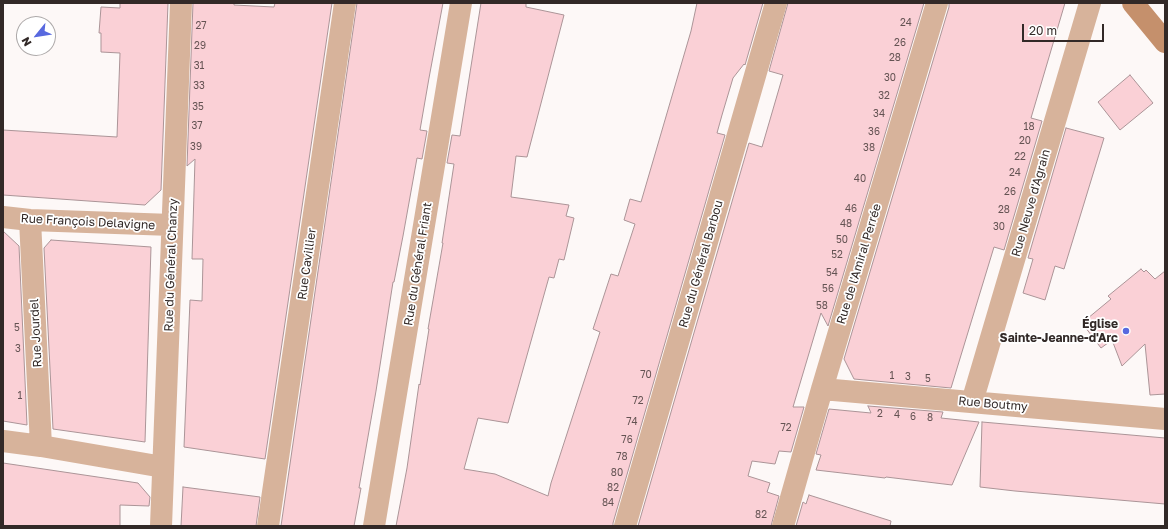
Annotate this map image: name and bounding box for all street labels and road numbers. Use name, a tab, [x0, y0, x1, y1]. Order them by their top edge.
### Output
street label: Rue Neuve d'Agrain	[1009, 148, 1053, 258]
street label: Rue du Général Chanzy	[161, 198, 181, 332]
street label: Rue du Général Barbou	[676, 199, 726, 329]
street label: Rue du Général Friant	[401, 201, 435, 327]
street label: Rue de l'Amiral Perrée	[834, 202, 884, 326]
street label: Rue François Delavigne	[20, 211, 156, 233]
street label: Rue Cavillier	[295, 227, 319, 301]
street label: Rue Jourdel	[27, 298, 45, 368]
street label: Rue Boutmy	[958, 394, 1028, 414]

